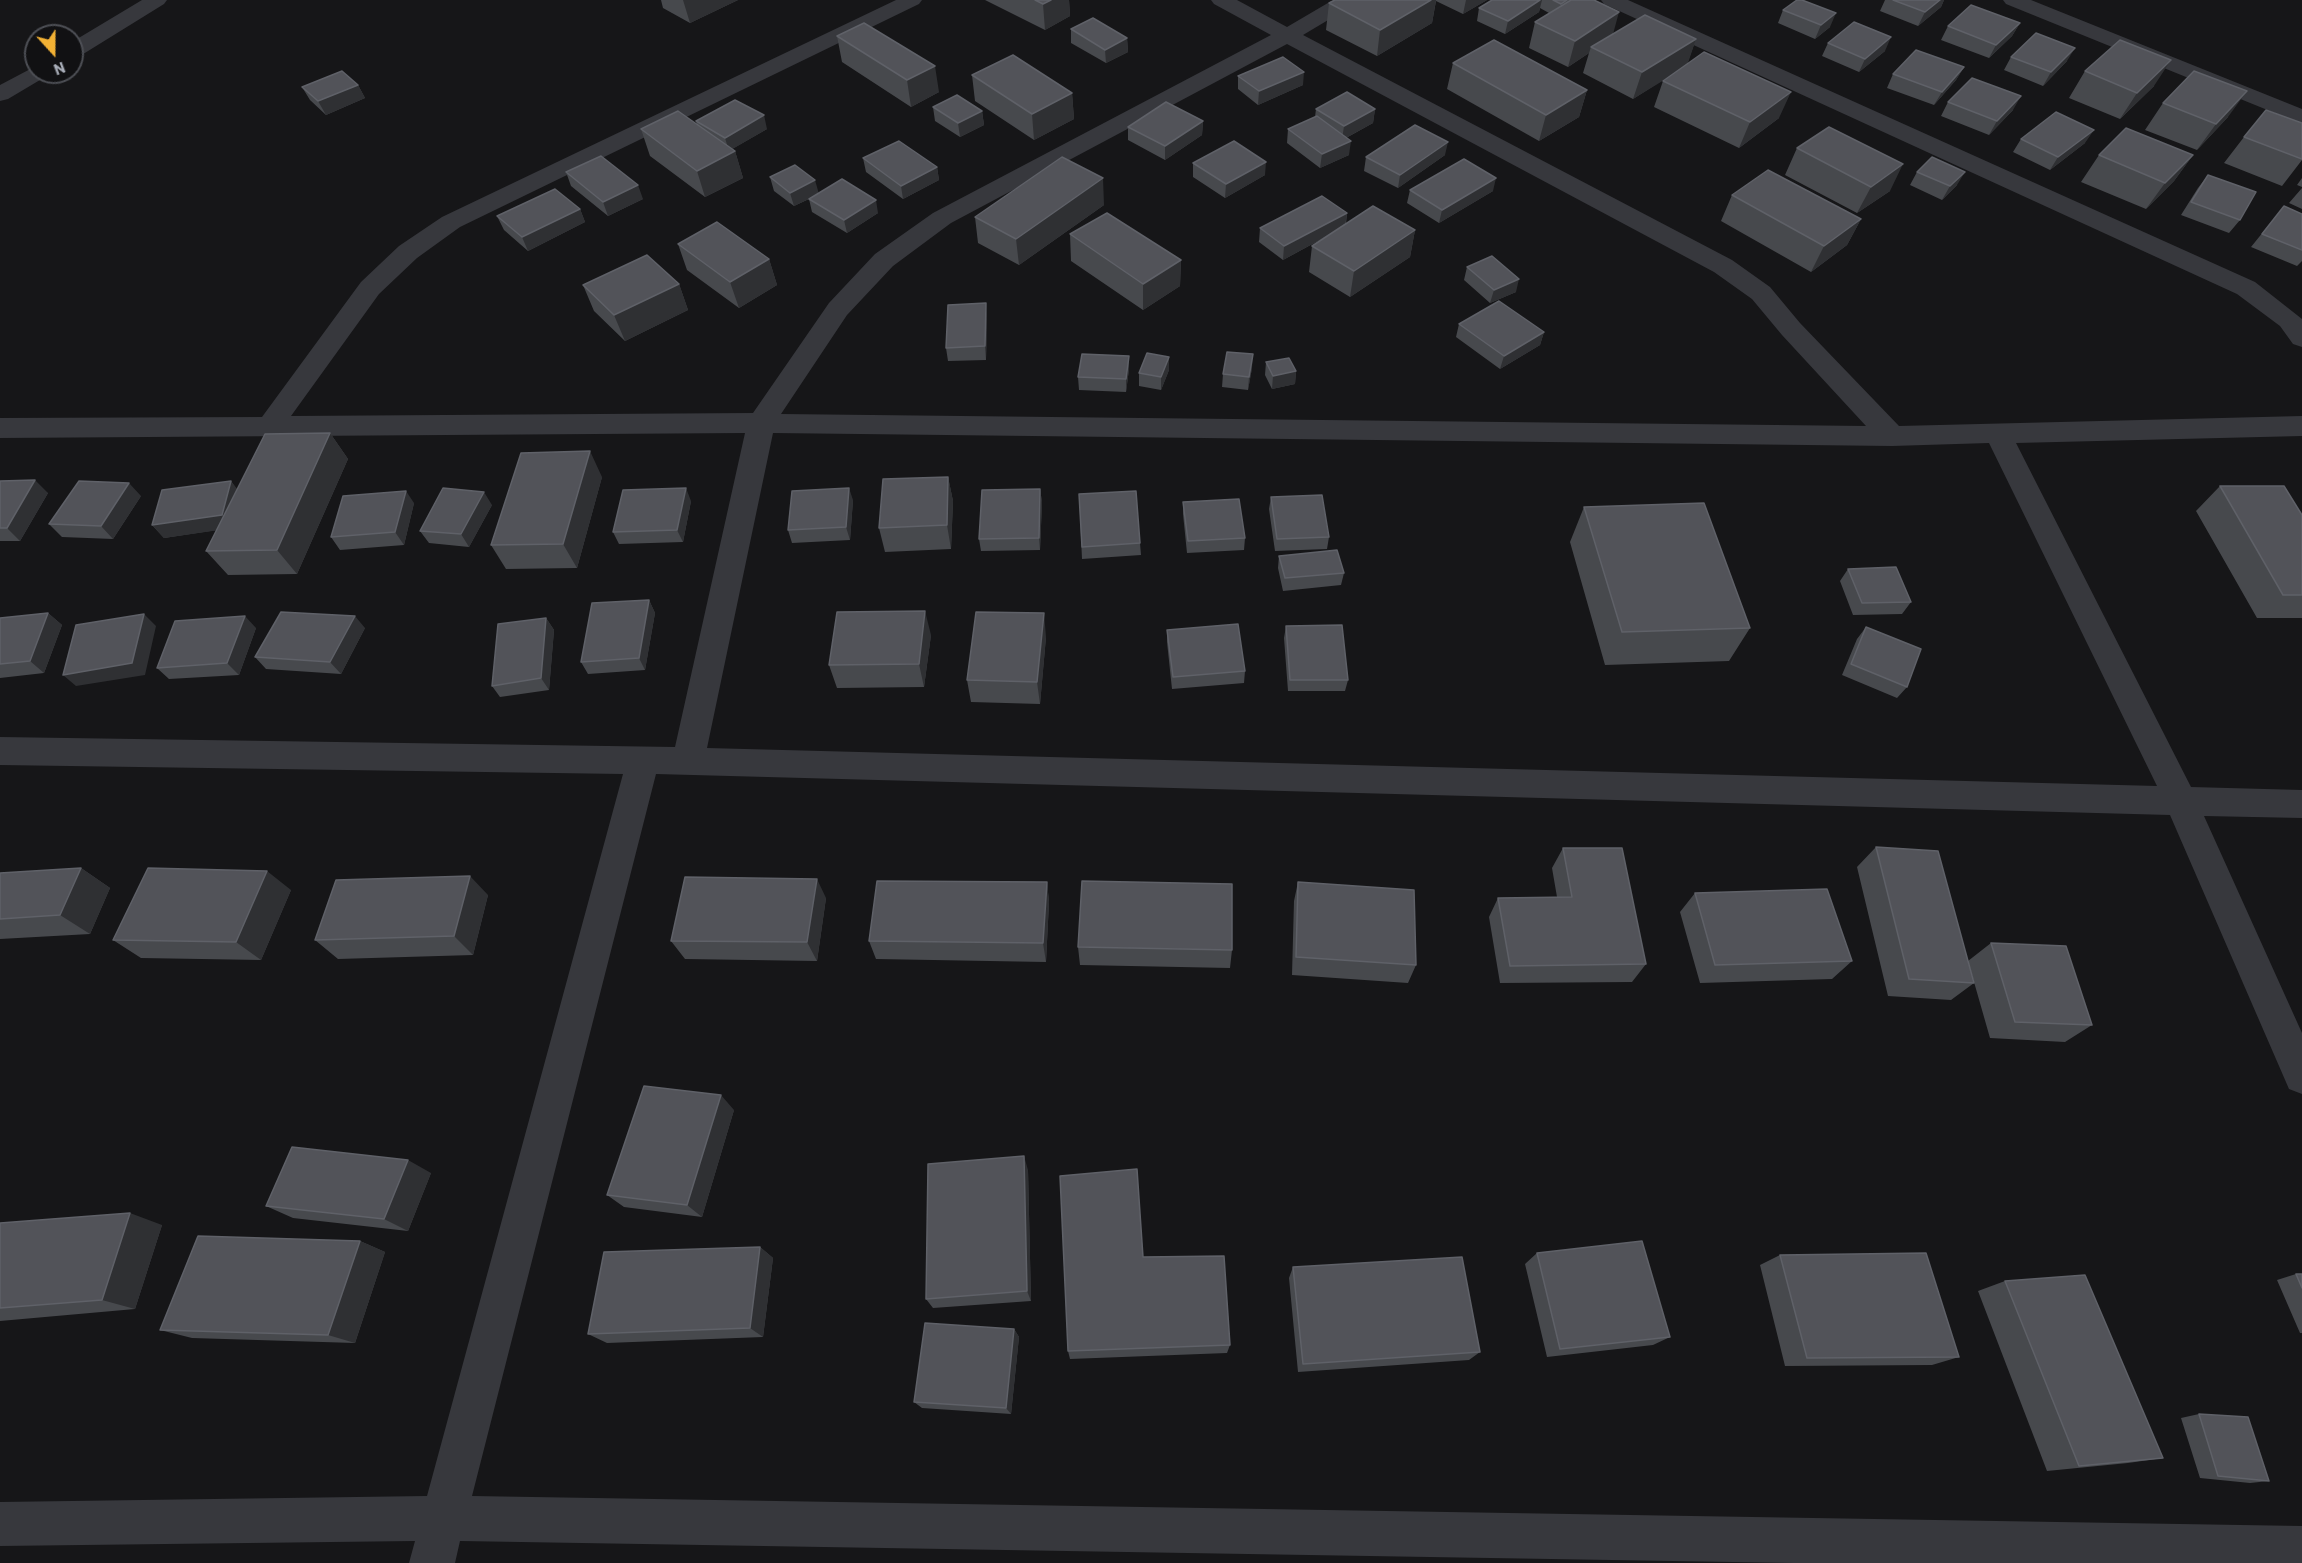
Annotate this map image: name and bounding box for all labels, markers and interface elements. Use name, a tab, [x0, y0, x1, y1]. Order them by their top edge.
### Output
north arrow	[24, 24, 84, 84]
text: N	[52, 59, 68, 80]

